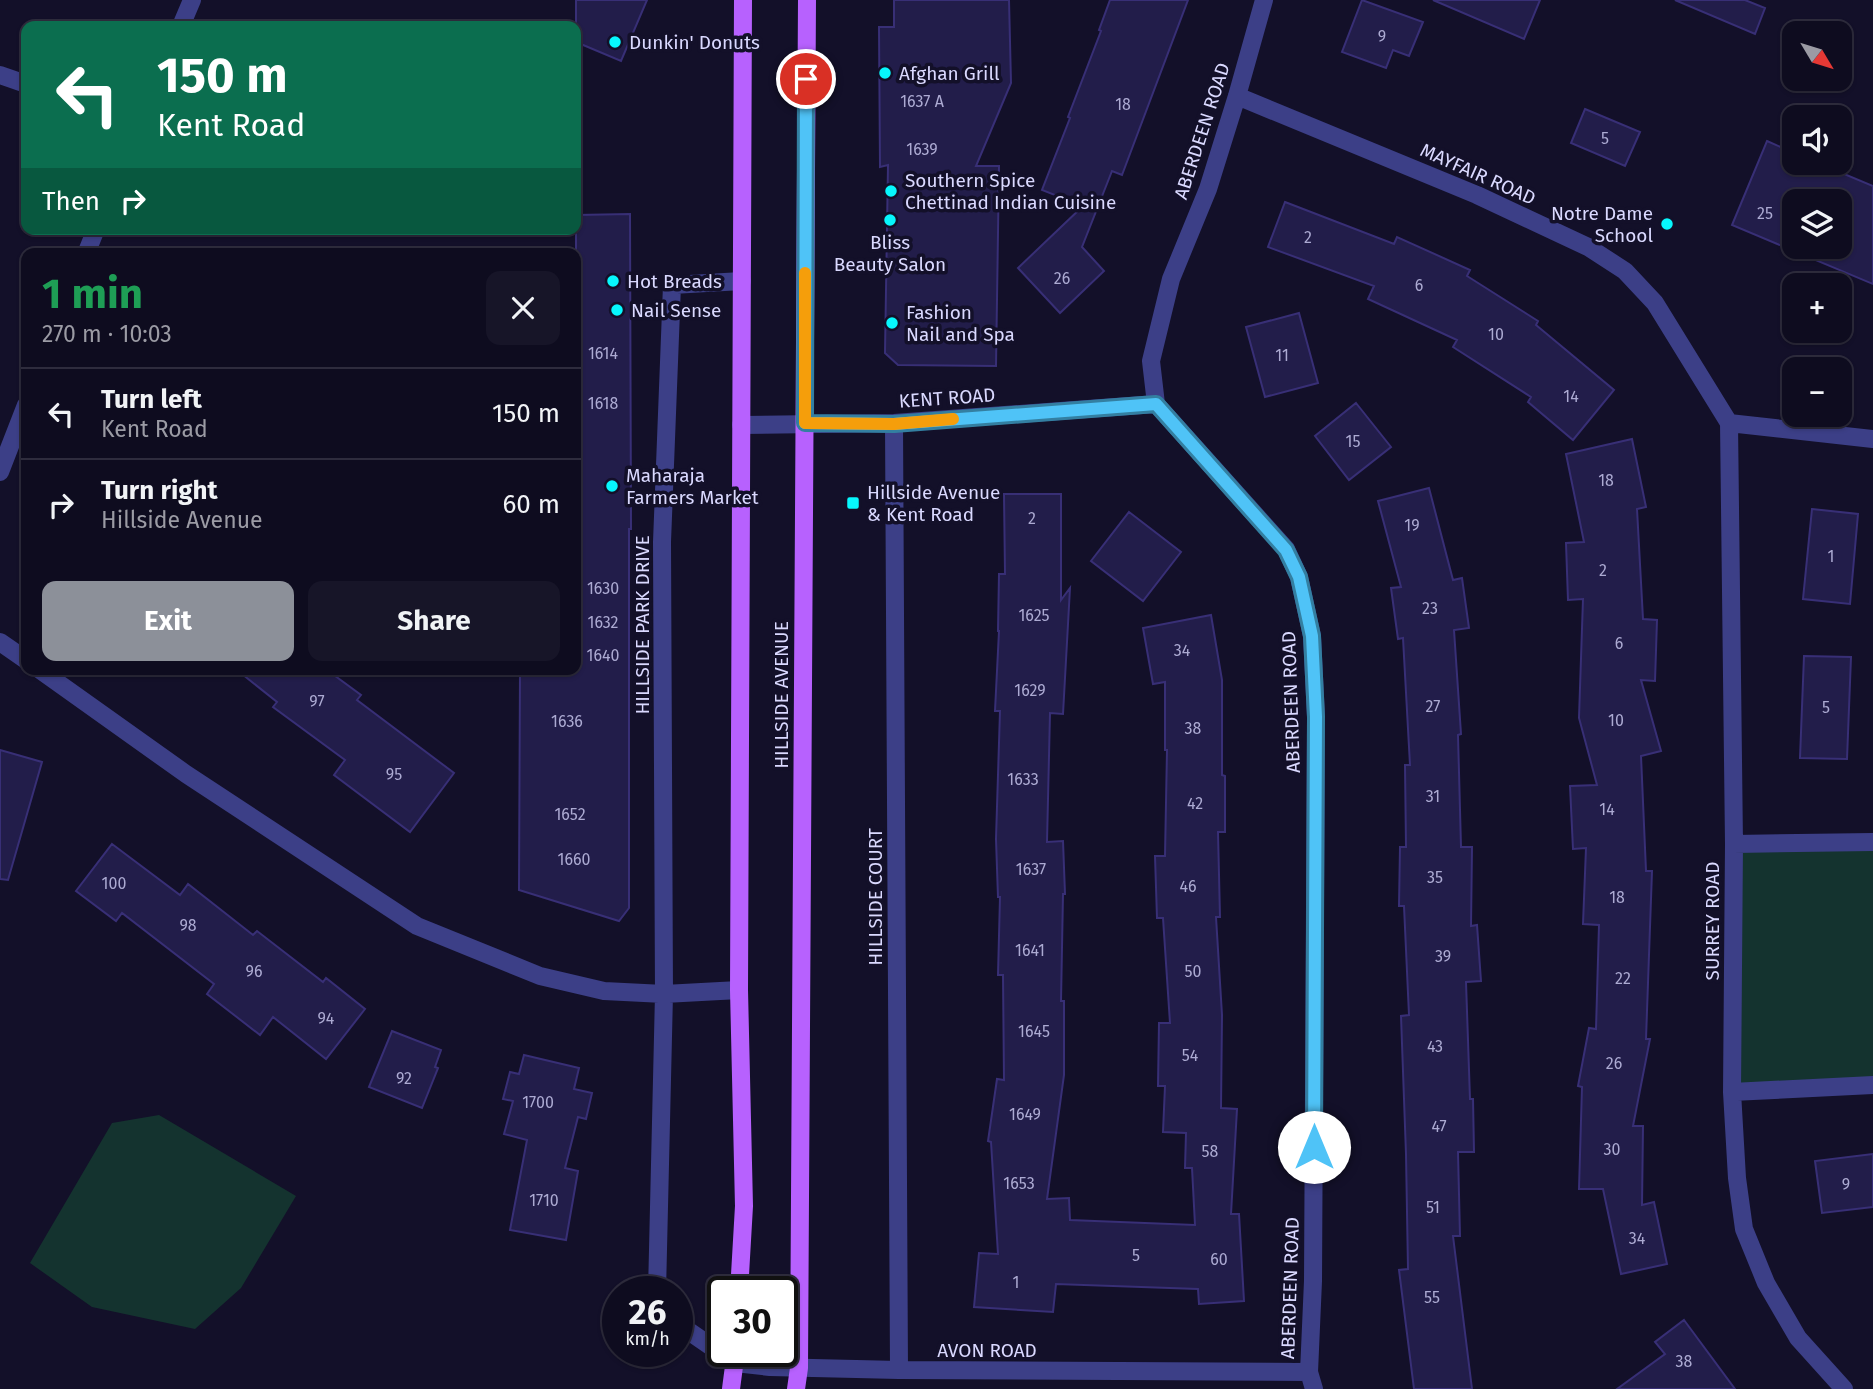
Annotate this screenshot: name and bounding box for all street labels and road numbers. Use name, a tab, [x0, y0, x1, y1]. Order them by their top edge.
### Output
street label: ABERDEEN ROAD	[1169, 60, 1235, 202]
street label: MAYFAIR ROAD	[1417, 138, 1539, 210]
street label: KENT ROAD	[898, 383, 996, 413]
street label: HILLSIDE PARK DRIVE	[631, 535, 654, 715]
street label: HILLSIDE AVENUE	[770, 621, 793, 769]
street label: ABERDEEN ROAD	[1277, 631, 1305, 773]
street label: HILLSIDE COURT	[864, 828, 887, 966]
street label: SURREY ROAD	[1701, 862, 1724, 980]
street label: ABERDEEN ROAD	[1276, 1217, 1304, 1359]
street label: AVON ROAD	[937, 1339, 1037, 1362]

